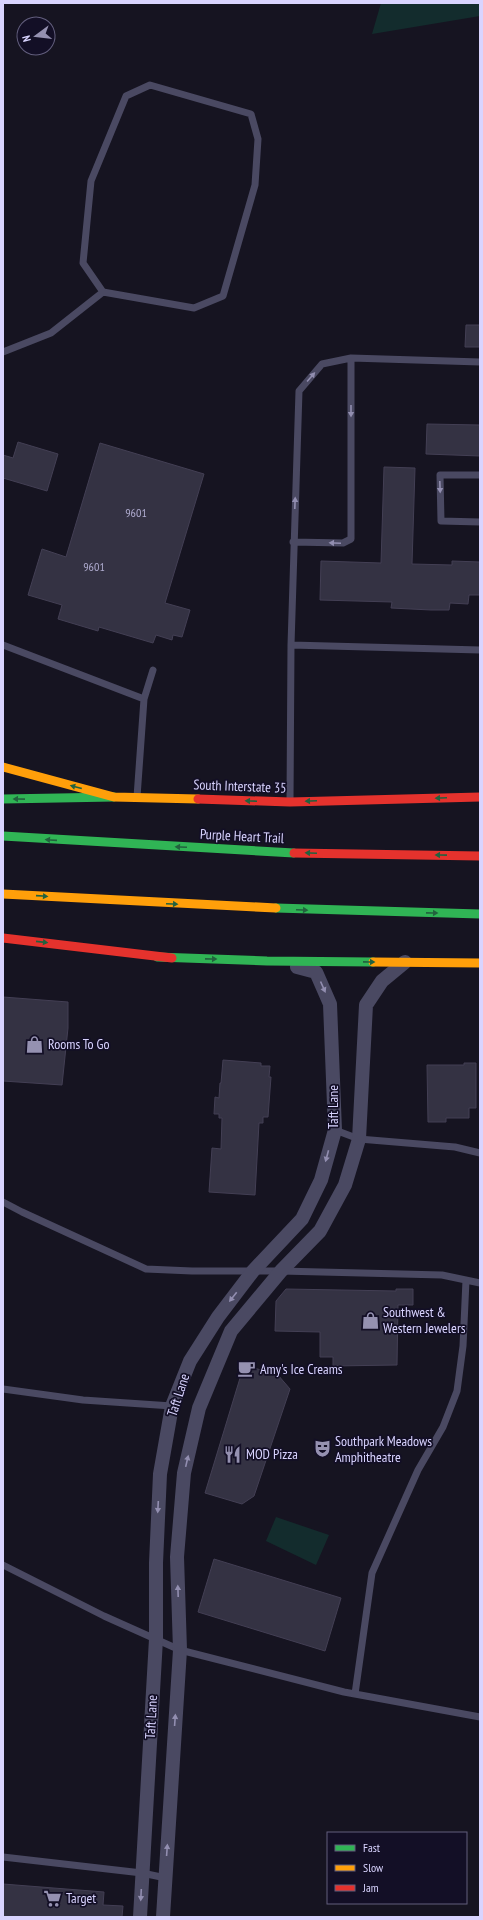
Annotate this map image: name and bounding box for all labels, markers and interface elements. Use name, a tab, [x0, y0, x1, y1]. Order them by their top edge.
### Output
north arrow	[16, 16, 56, 56]
text: N	[19, 34, 34, 43]
one-way arrow	[306, 372, 315, 382]
one-way arrow	[348, 405, 354, 418]
one-way arrow	[437, 481, 443, 494]
one-way arrow	[291, 497, 298, 509]
house number: 9601	[125, 505, 147, 520]
one-way arrow	[328, 540, 341, 546]
house number: 9601	[83, 559, 105, 574]
street label: South Interstate 35	[193, 775, 287, 797]
one-way arrow	[70, 784, 82, 790]
one-way arrow	[434, 795, 447, 801]
one-way arrow	[12, 796, 25, 802]
one-way arrow	[245, 797, 257, 804]
one-way arrow	[305, 798, 317, 805]
street label: Purple Heart Trail	[199, 825, 285, 847]
one-way arrow	[45, 836, 57, 843]
one-way arrow	[175, 844, 187, 851]
one-way arrow	[305, 850, 317, 857]
one-way arrow	[435, 852, 447, 859]
one-way arrow	[36, 893, 48, 900]
one-way arrow	[166, 900, 178, 907]
one-way arrow	[296, 906, 308, 913]
one-way arrow	[426, 910, 439, 916]
one-way arrow	[36, 939, 48, 945]
one-way arrow	[205, 956, 218, 962]
one-way arrow	[363, 959, 376, 965]
one-way arrow	[320, 981, 326, 992]
shop icon: Rooms To Go	[25, 1034, 45, 1054]
place label: Rooms To Go	[48, 1035, 110, 1053]
street label: Taft Lane	[324, 1085, 342, 1129]
one-way arrow	[324, 1150, 330, 1163]
one-way arrow	[229, 1291, 237, 1302]
place label: Southwest & Western Jewelers	[383, 1303, 466, 1337]
shop icon: Southwest & Western Jewelers	[360, 1310, 380, 1330]
cafe icon: Amy's Ice Creams	[237, 1359, 257, 1379]
place label: Amy's Ice Creams	[260, 1360, 343, 1378]
street label: Taft Lane	[163, 1371, 193, 1419]
place label: Southpark Meadows Amphitheatre	[335, 1432, 432, 1466]
theatre icon: Southpark Meadows Amphitheatre	[312, 1439, 332, 1459]
restaurant icon: MOD Pizza	[223, 1444, 243, 1464]
place label: MOD Pizza	[246, 1445, 298, 1463]
one-way arrow	[184, 1455, 190, 1467]
one-way arrow	[155, 1501, 162, 1513]
one-way arrow	[175, 1584, 181, 1597]
street label: Taft Lane	[141, 1694, 161, 1739]
one-way arrow	[172, 1714, 179, 1726]
legend	[327, 1832, 467, 1904]
text: Fast	[363, 1840, 381, 1855]
one-way arrow	[164, 1844, 171, 1856]
text: Slow	[363, 1860, 384, 1875]
text: Jam	[362, 1880, 379, 1895]
supermarket icon: Target	[43, 1888, 63, 1908]
place label: Target	[66, 1889, 96, 1907]
one-way arrow	[138, 1889, 144, 1902]

